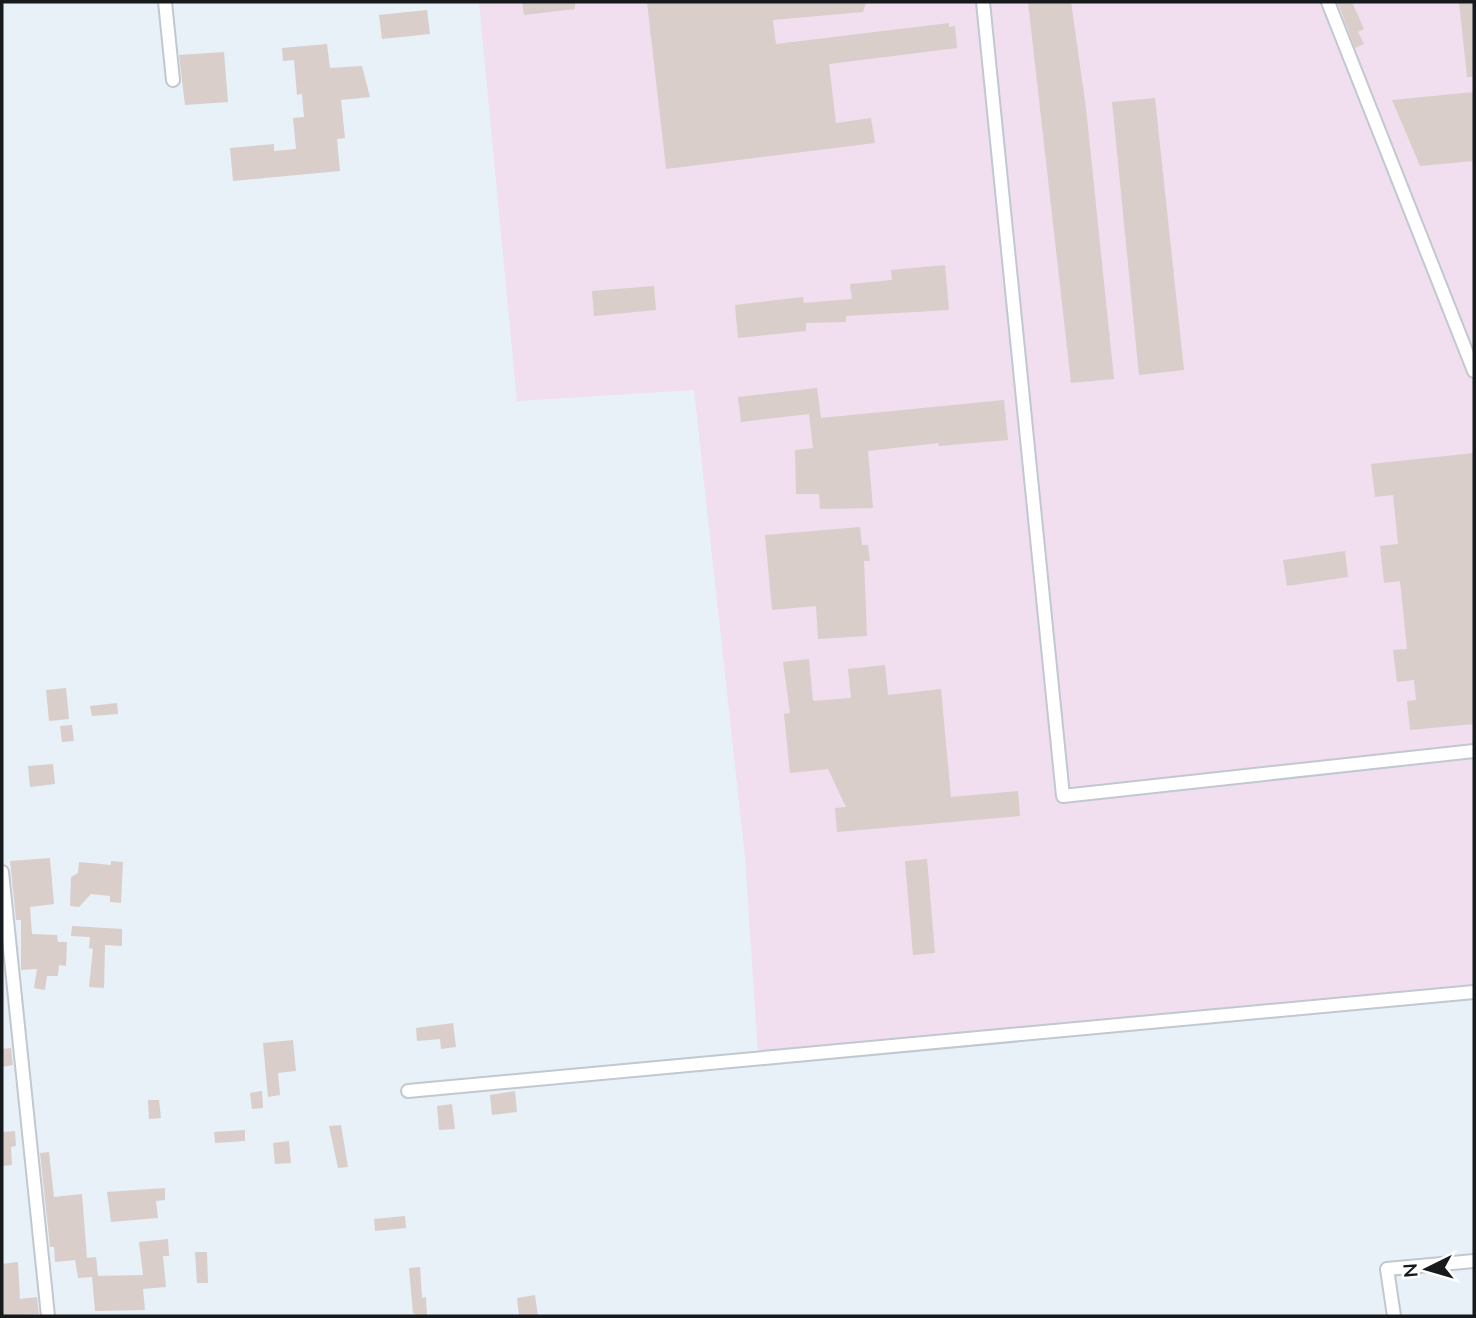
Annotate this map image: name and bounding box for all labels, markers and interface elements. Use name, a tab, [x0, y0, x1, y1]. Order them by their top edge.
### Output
north arrow	[1392, 1234, 1462, 1304]
text: N	[1397, 1262, 1423, 1279]

